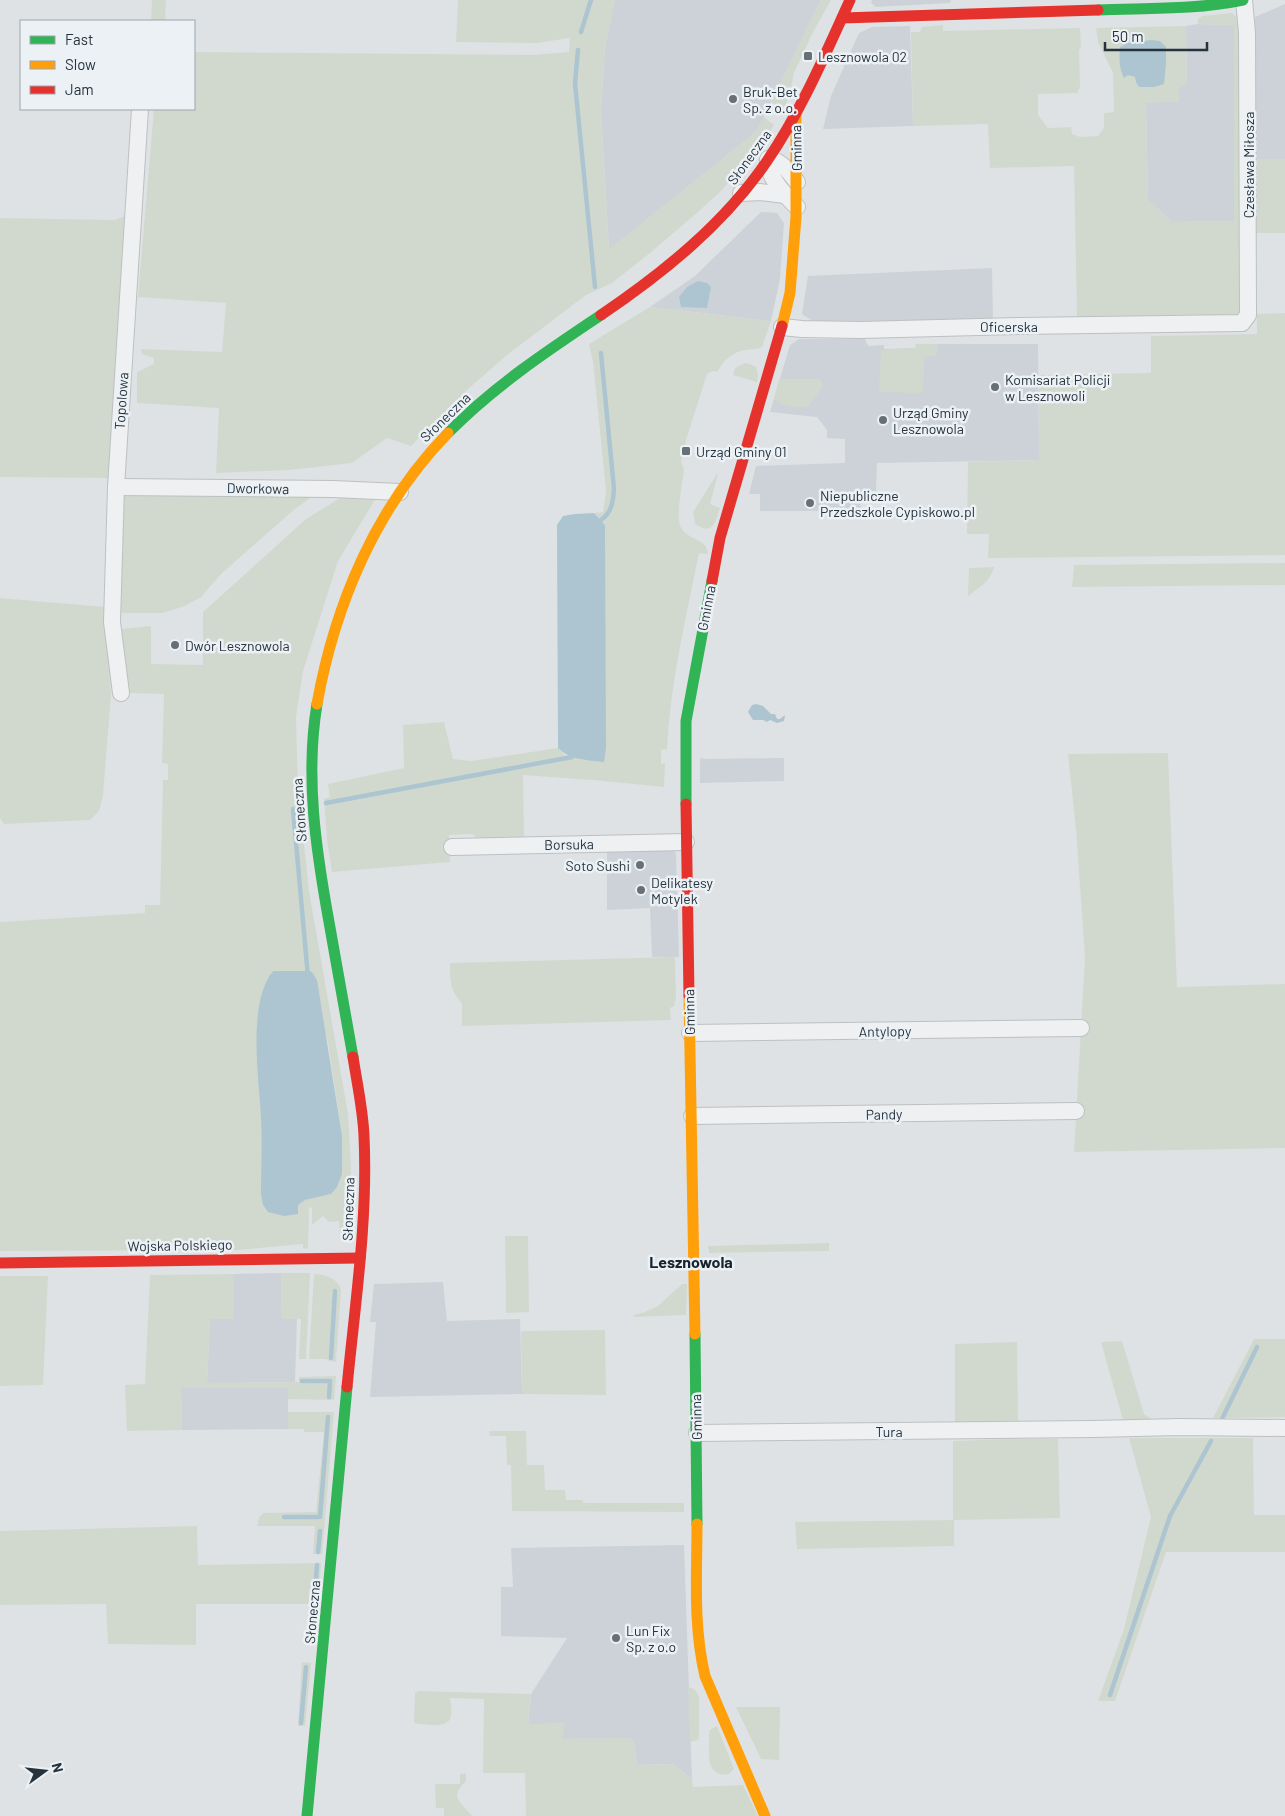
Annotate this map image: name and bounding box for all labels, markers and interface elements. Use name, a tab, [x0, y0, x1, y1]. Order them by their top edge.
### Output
legend	[20, 20, 195, 110]
scale bar	[1105, 20, 1208, 52]
text: 50 m	[1112, 27, 1144, 45]
text: Fast	[65, 30, 93, 48]
place label: Lesznowola 02	[818, 48, 907, 65]
marker: Lesznowola 02	[802, 50, 814, 62]
text: Slow	[65, 55, 96, 73]
text: Jam	[65, 80, 94, 98]
place label: Bruk-Bet Sp. z o.o.	[743, 83, 798, 116]
marker: Bruk-Bet Sp. z o.o.	[727, 93, 739, 105]
street label: Czesława Miłosza	[1240, 112, 1257, 218]
street label: Gminna	[787, 125, 805, 171]
street label: Słoneczna	[723, 126, 775, 188]
street label: Oficerska	[980, 318, 1038, 335]
place label: Komisariat Policji w Lesznowoli	[1005, 371, 1110, 404]
street label: Topolowa	[111, 372, 131, 430]
marker: Komisariat Policji w Lesznowoli	[989, 381, 1001, 393]
street label: Słoneczna	[416, 389, 474, 445]
place label: Urząd Gminy Lesznowola	[893, 404, 969, 437]
marker: Urząd Gminy Lesznowola	[877, 414, 889, 426]
place label: Urząd Gminy 01	[696, 443, 787, 460]
marker: Urząd Gminy 01	[680, 445, 692, 457]
street label: Dworkowa	[227, 479, 289, 497]
place label: Niepubliczne Przedszkole Cypiskowo.pl	[820, 487, 975, 520]
marker: Niepubliczne Przedszkole Cypiskowo.pl	[804, 497, 816, 509]
street label: Gminna	[693, 584, 719, 632]
place label: Dwór Lesznowola	[185, 637, 290, 654]
marker: Dwór Lesznowola	[169, 639, 181, 651]
street label: Słoneczna	[288, 778, 310, 842]
street label: Borsuka	[544, 835, 594, 853]
place label: Soto Sushi	[565, 857, 630, 874]
marker: Soto Sushi	[634, 859, 646, 871]
place label: Delikatesy Motylek	[651, 874, 713, 907]
marker: Delikatesy Motylek	[635, 884, 647, 896]
street label: Gminna	[680, 989, 698, 1035]
street label: Antylopy	[859, 1022, 912, 1040]
street label: Pandy	[865, 1105, 903, 1123]
street label: Słoneczna	[338, 1177, 358, 1241]
street label: Wojska Polskiego	[127, 1236, 233, 1254]
district label: Lesznowola	[649, 1252, 733, 1271]
street label: Gminna	[687, 1394, 705, 1440]
street label: Tura	[875, 1423, 903, 1440]
street label: Słoneczna	[301, 1579, 323, 1645]
place label: Lun Fix Sp. z o.o	[626, 1622, 676, 1655]
marker: Lun Fix Sp. z o.o	[610, 1632, 622, 1644]
north arrow	[20, 1746, 70, 1796]
text: N	[49, 1761, 67, 1774]

